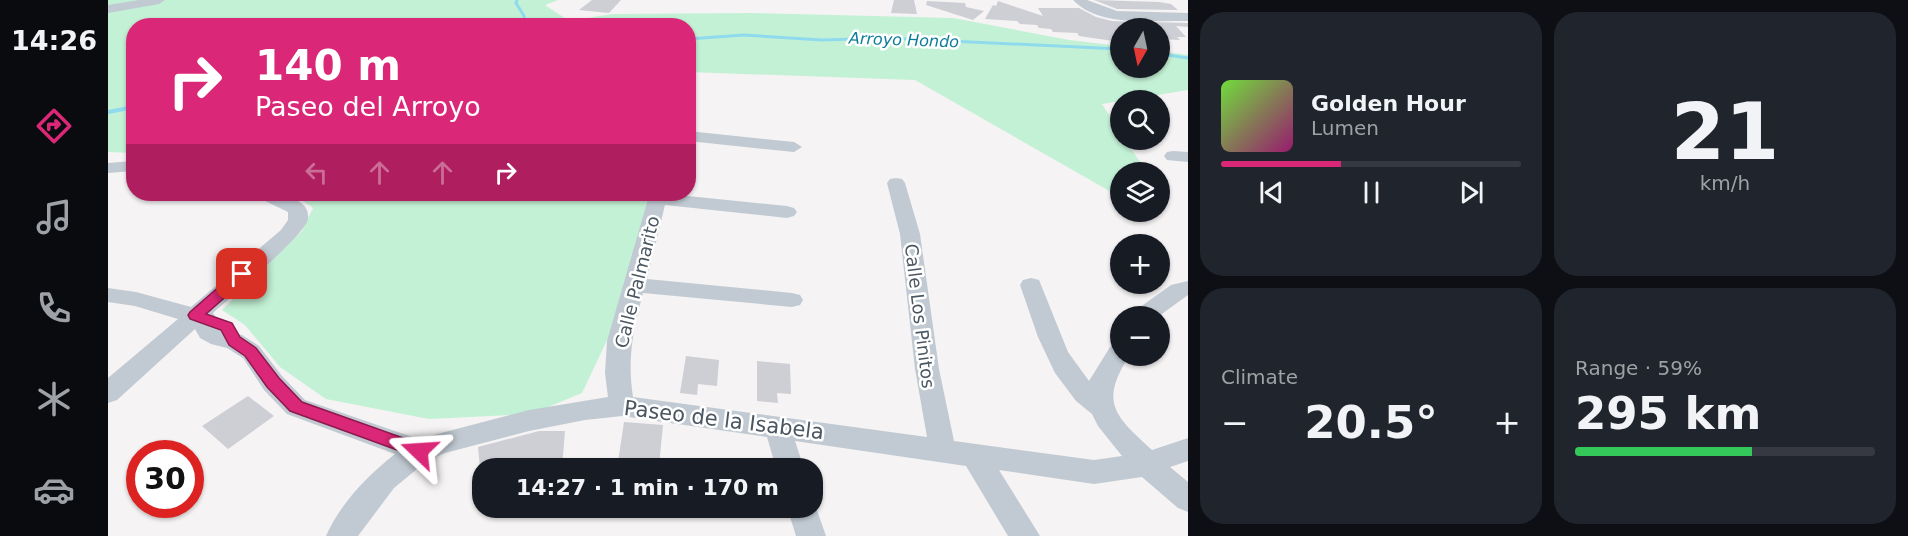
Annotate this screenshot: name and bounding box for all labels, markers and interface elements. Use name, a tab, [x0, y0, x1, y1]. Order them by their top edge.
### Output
north arrow	[1110, 18, 1170, 78]
map controls	[1110, 18, 1170, 366]
text: 14:26	[11, 25, 97, 56]
water label: Arroyo Hondo	[848, 29, 960, 51]
text: 140 m	[255, 41, 401, 90]
icon: right	[156, 42, 234, 120]
text: 21	[1671, 87, 1779, 177]
button: search	[1110, 90, 1170, 150]
text: Paseo del Arroyo	[255, 91, 481, 122]
text: Golden Hour	[1311, 91, 1466, 116]
icon: directions	[33, 105, 75, 147]
text: Lumen	[1311, 116, 1379, 140]
icon: left	[300, 156, 333, 189]
icon: ahead	[363, 156, 396, 189]
icon: ahead	[426, 156, 459, 189]
icon: right	[489, 156, 522, 189]
button: layers	[1110, 162, 1170, 222]
text: km/h	[1700, 171, 1750, 195]
icon: previous	[1255, 176, 1288, 209]
icon: pause	[1355, 176, 1388, 209]
icon: next	[1455, 176, 1488, 209]
icon: music	[33, 196, 75, 238]
street label: Calle Palmarito	[610, 214, 664, 350]
button: +	[1110, 234, 1170, 294]
street label: Calle Los Pinitos	[901, 242, 939, 390]
pin	[216, 248, 267, 299]
icon: arrive	[225, 257, 258, 290]
icon: phone	[33, 287, 75, 329]
button: −	[1110, 306, 1170, 366]
text: Range · 59%	[1575, 356, 1702, 380]
text: Climate	[1221, 365, 1298, 389]
icon: climate	[33, 378, 75, 420]
text: 295 km	[1575, 387, 1761, 440]
street label: Paseo de la Isabela	[623, 396, 825, 444]
text: 20.5°	[1304, 396, 1438, 449]
text: −	[1221, 403, 1249, 442]
text: +	[1493, 403, 1521, 442]
position arrow	[387, 419, 451, 483]
speed limit sign: 30	[126, 440, 204, 518]
icon: car	[33, 469, 75, 511]
text: 14:27 · 1 min · 170 m	[516, 475, 779, 500]

